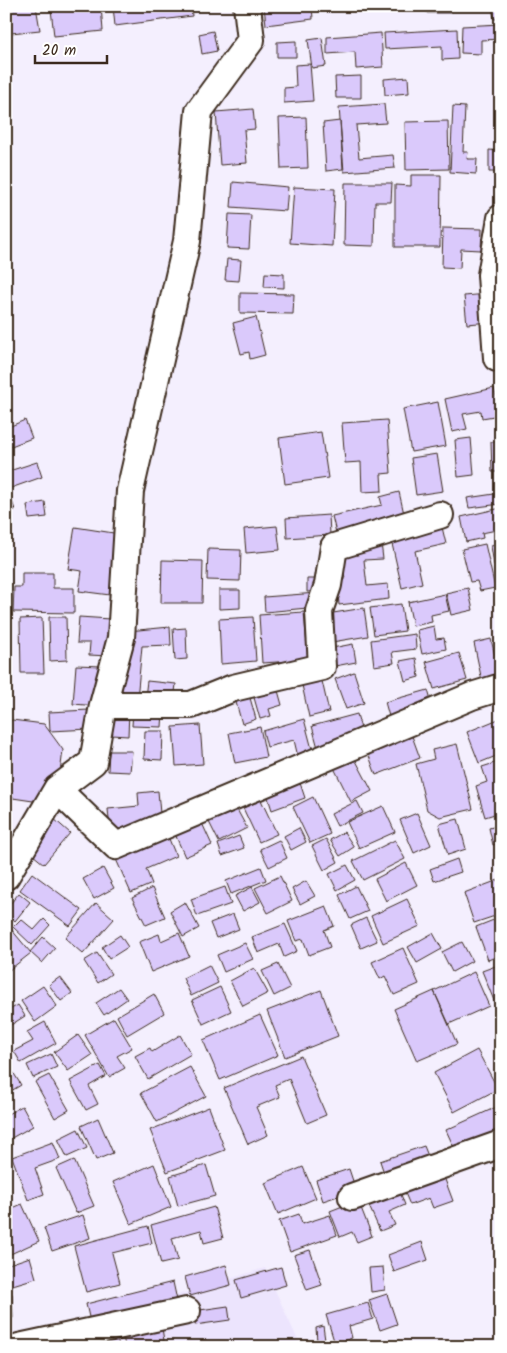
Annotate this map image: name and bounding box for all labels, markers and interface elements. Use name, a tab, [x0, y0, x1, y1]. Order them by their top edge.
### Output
scale bar	[35, 32, 108, 64]
text: 20 m	[42, 39, 76, 63]

